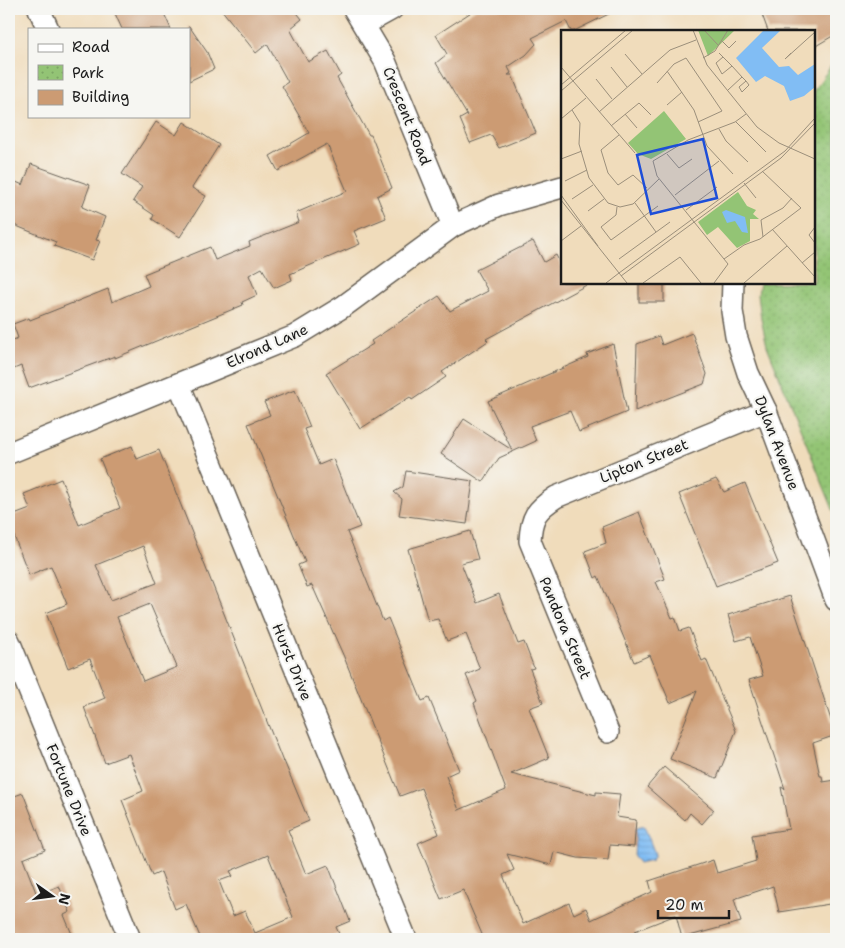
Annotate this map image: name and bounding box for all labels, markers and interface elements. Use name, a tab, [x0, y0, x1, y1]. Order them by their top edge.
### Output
legend	[28, 28, 190, 118]
inset map	[561, 30, 815, 284]
text: Road	[72, 37, 110, 57]
text: Park	[72, 63, 104, 83]
street label: Crescent Road	[378, 64, 436, 169]
text: Building	[72, 87, 129, 107]
street label: Elrond Lane	[223, 319, 311, 373]
street label: Dylan Avenue	[750, 393, 804, 493]
street label: Lipton Street	[597, 434, 691, 488]
street label: Pandora Street	[534, 574, 596, 682]
street label: Hurst Drive	[267, 620, 317, 704]
street label: Fortune Drive	[41, 741, 97, 839]
north arrow	[28, 870, 78, 920]
scale bar	[658, 888, 729, 920]
text: N	[55, 892, 75, 907]
text: 20 m	[665, 895, 704, 915]

